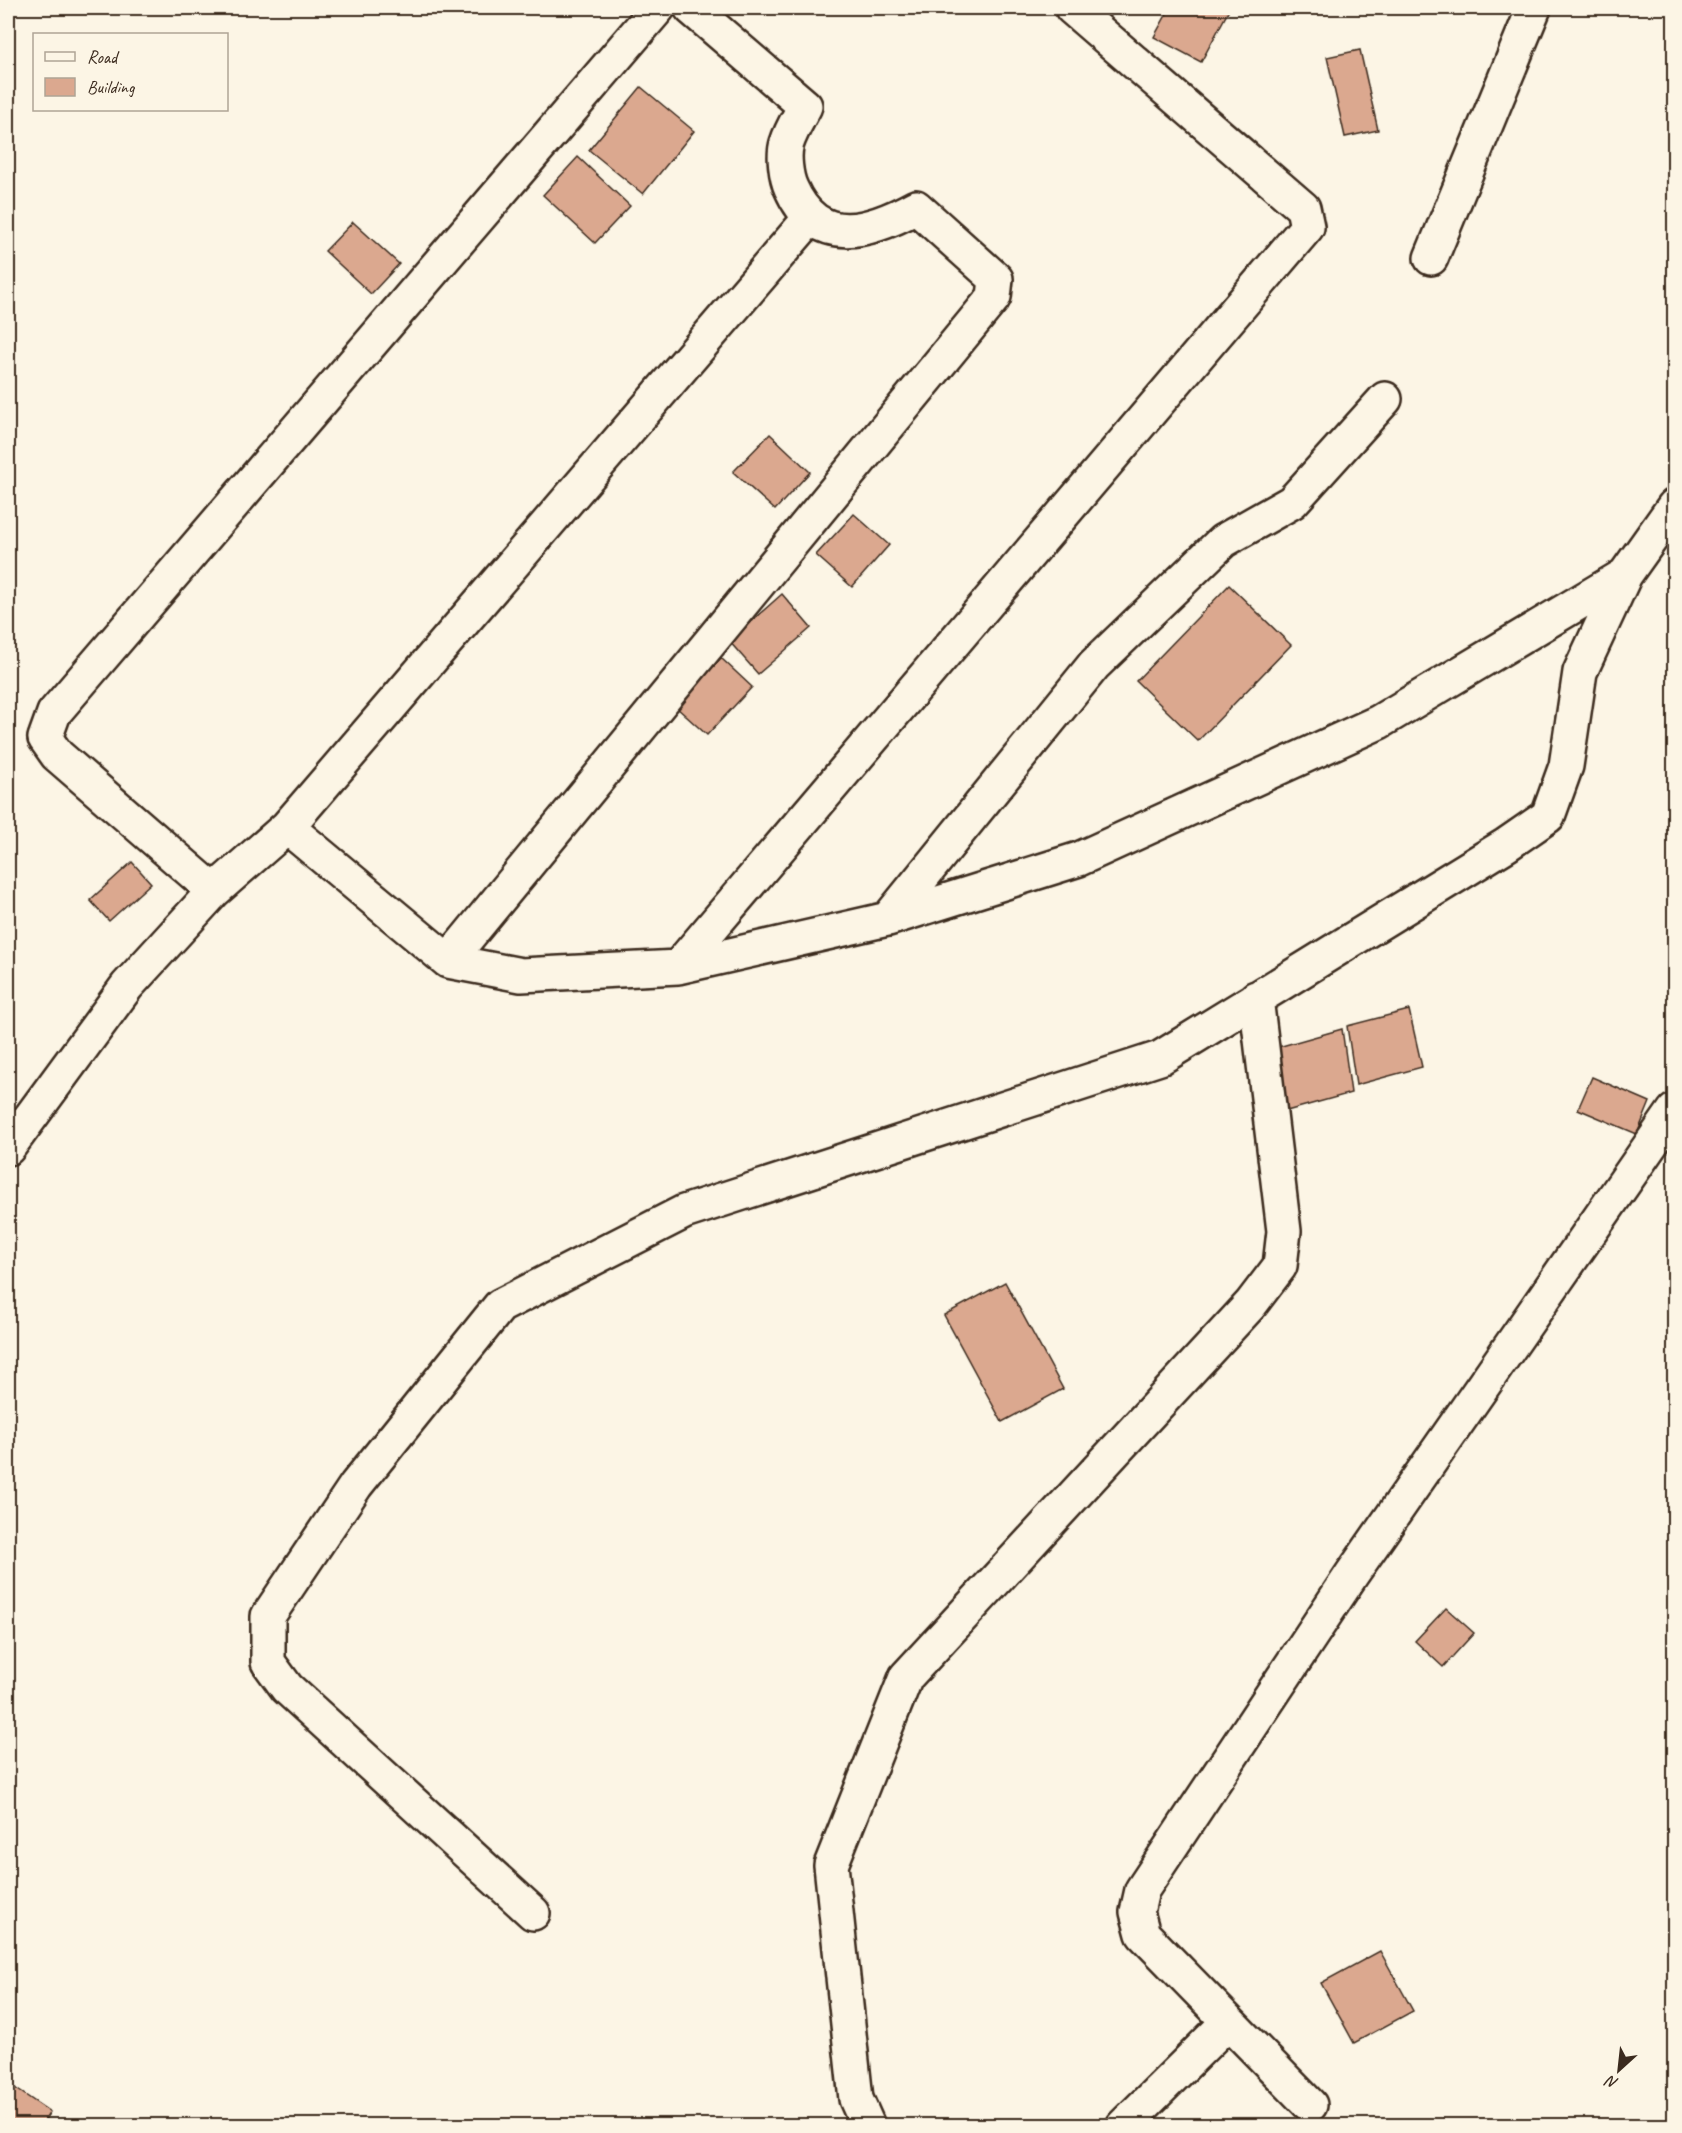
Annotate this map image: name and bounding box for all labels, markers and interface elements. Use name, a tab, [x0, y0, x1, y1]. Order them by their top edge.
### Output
legend	[33, 33, 228, 111]
text: Road	[87, 46, 120, 68]
text: Building	[87, 76, 136, 98]
north arrow	[1589, 2040, 1649, 2100]
text: N	[1601, 2070, 1622, 2094]

